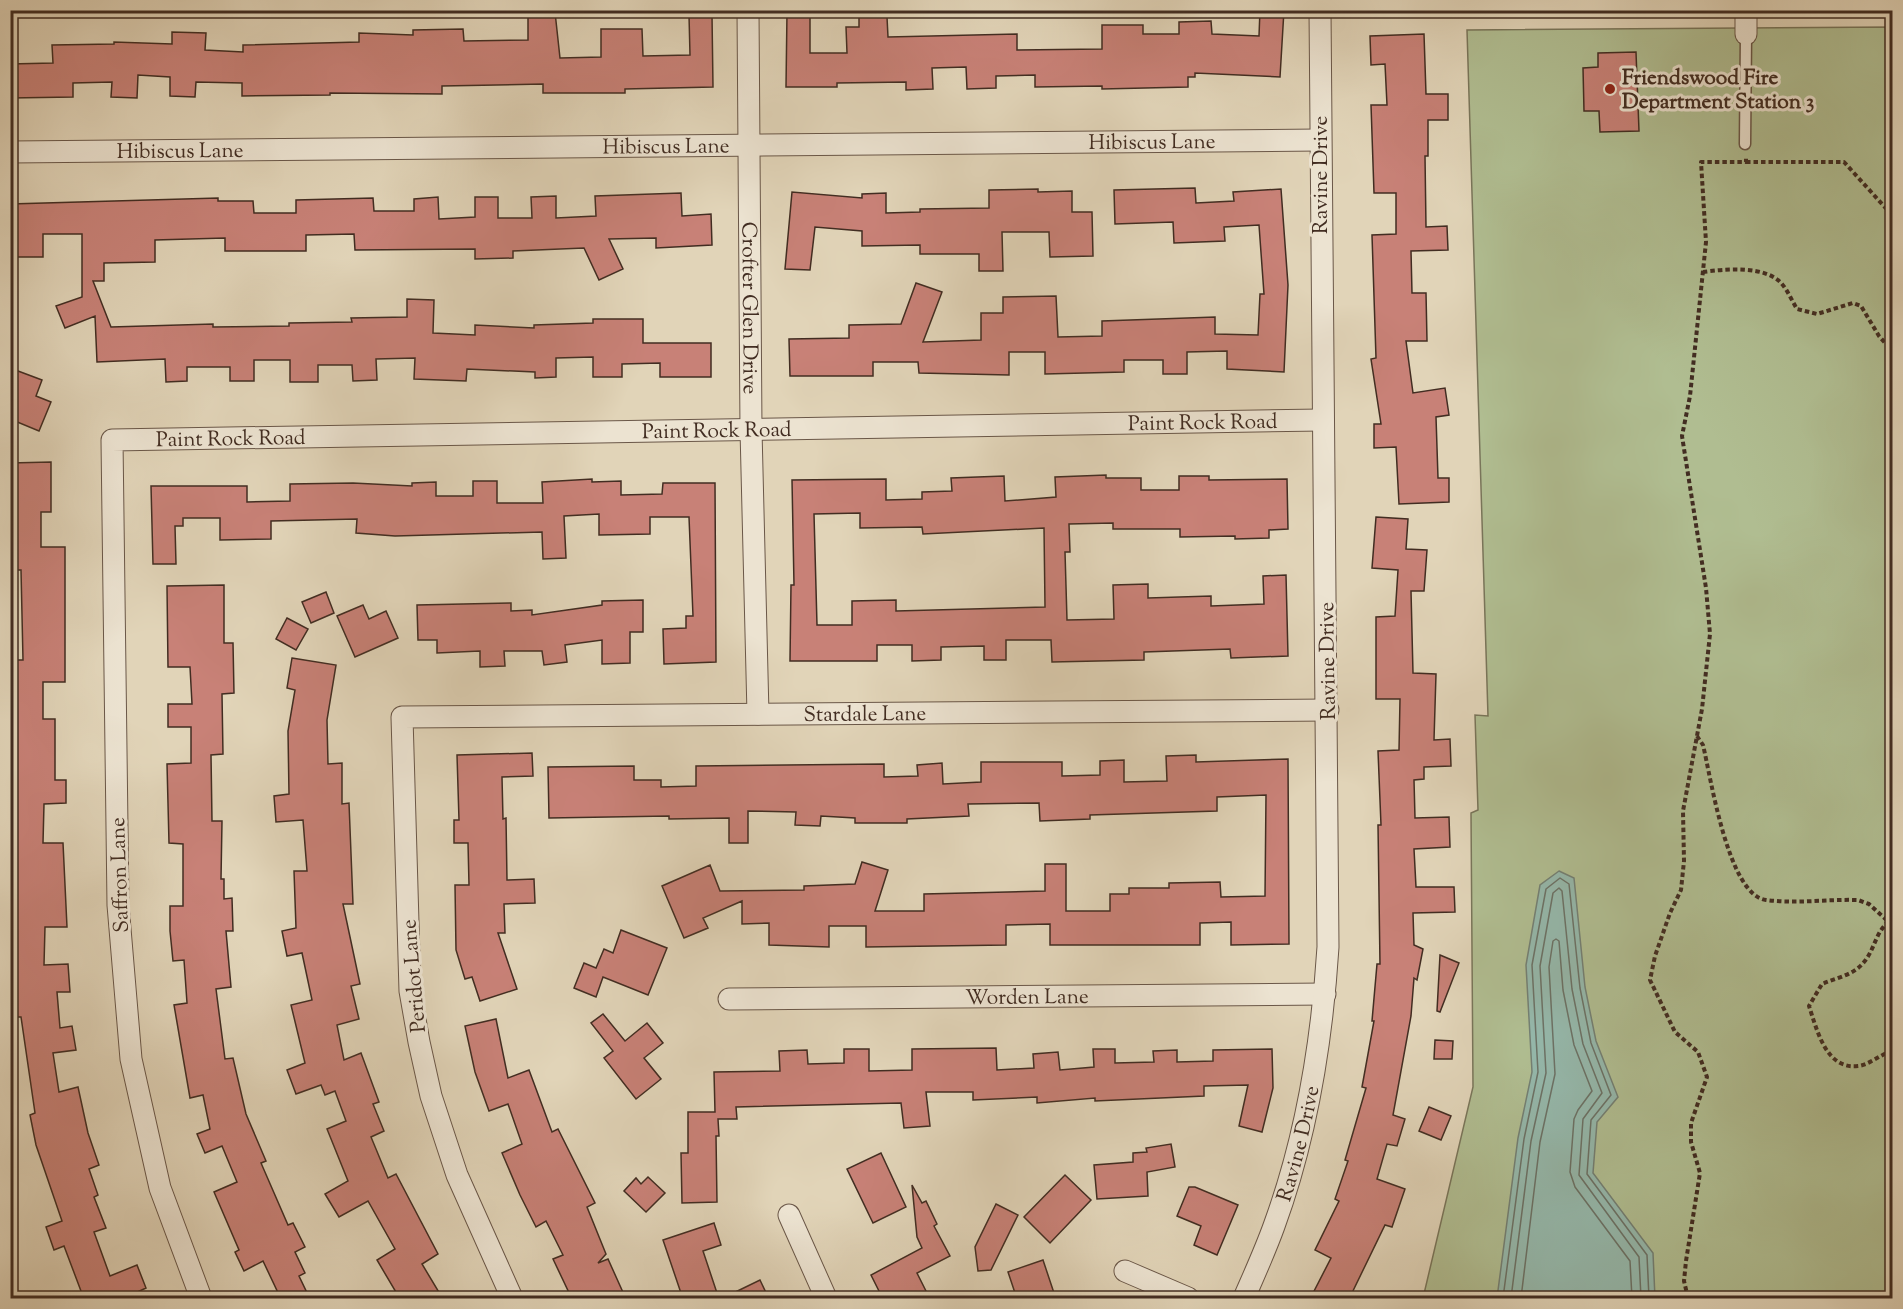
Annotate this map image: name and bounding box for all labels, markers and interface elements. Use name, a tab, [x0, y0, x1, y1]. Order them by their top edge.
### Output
place label: Friendswood Fire Department Station 3	[1622, 64, 1814, 118]
marker: Friendswood Fire Department Station 3	[1603, 82, 1617, 96]
street label: Ravine Drive	[1307, 116, 1337, 234]
street label: Hibiscus Lane	[1088, 128, 1216, 159]
street label: Hibiscus Lane	[602, 132, 730, 164]
street label: Hibiscus Lane	[116, 137, 244, 168]
street label: Crofter Glen Drive	[733, 222, 764, 394]
street label: Paint Rock Road	[1128, 408, 1278, 440]
street label: Paint Rock Road	[642, 416, 792, 448]
street label: Paint Rock Road	[156, 424, 306, 456]
street label: Ravine Drive	[1313, 602, 1345, 720]
street label: Stardale Lane	[803, 700, 926, 731]
street label: Saffron Lane	[104, 817, 138, 933]
street label: Peridot Lane	[395, 918, 435, 1034]
street label: Worden Lane	[965, 983, 1089, 1014]
street label: Ravine Drive	[1270, 1084, 1328, 1206]

